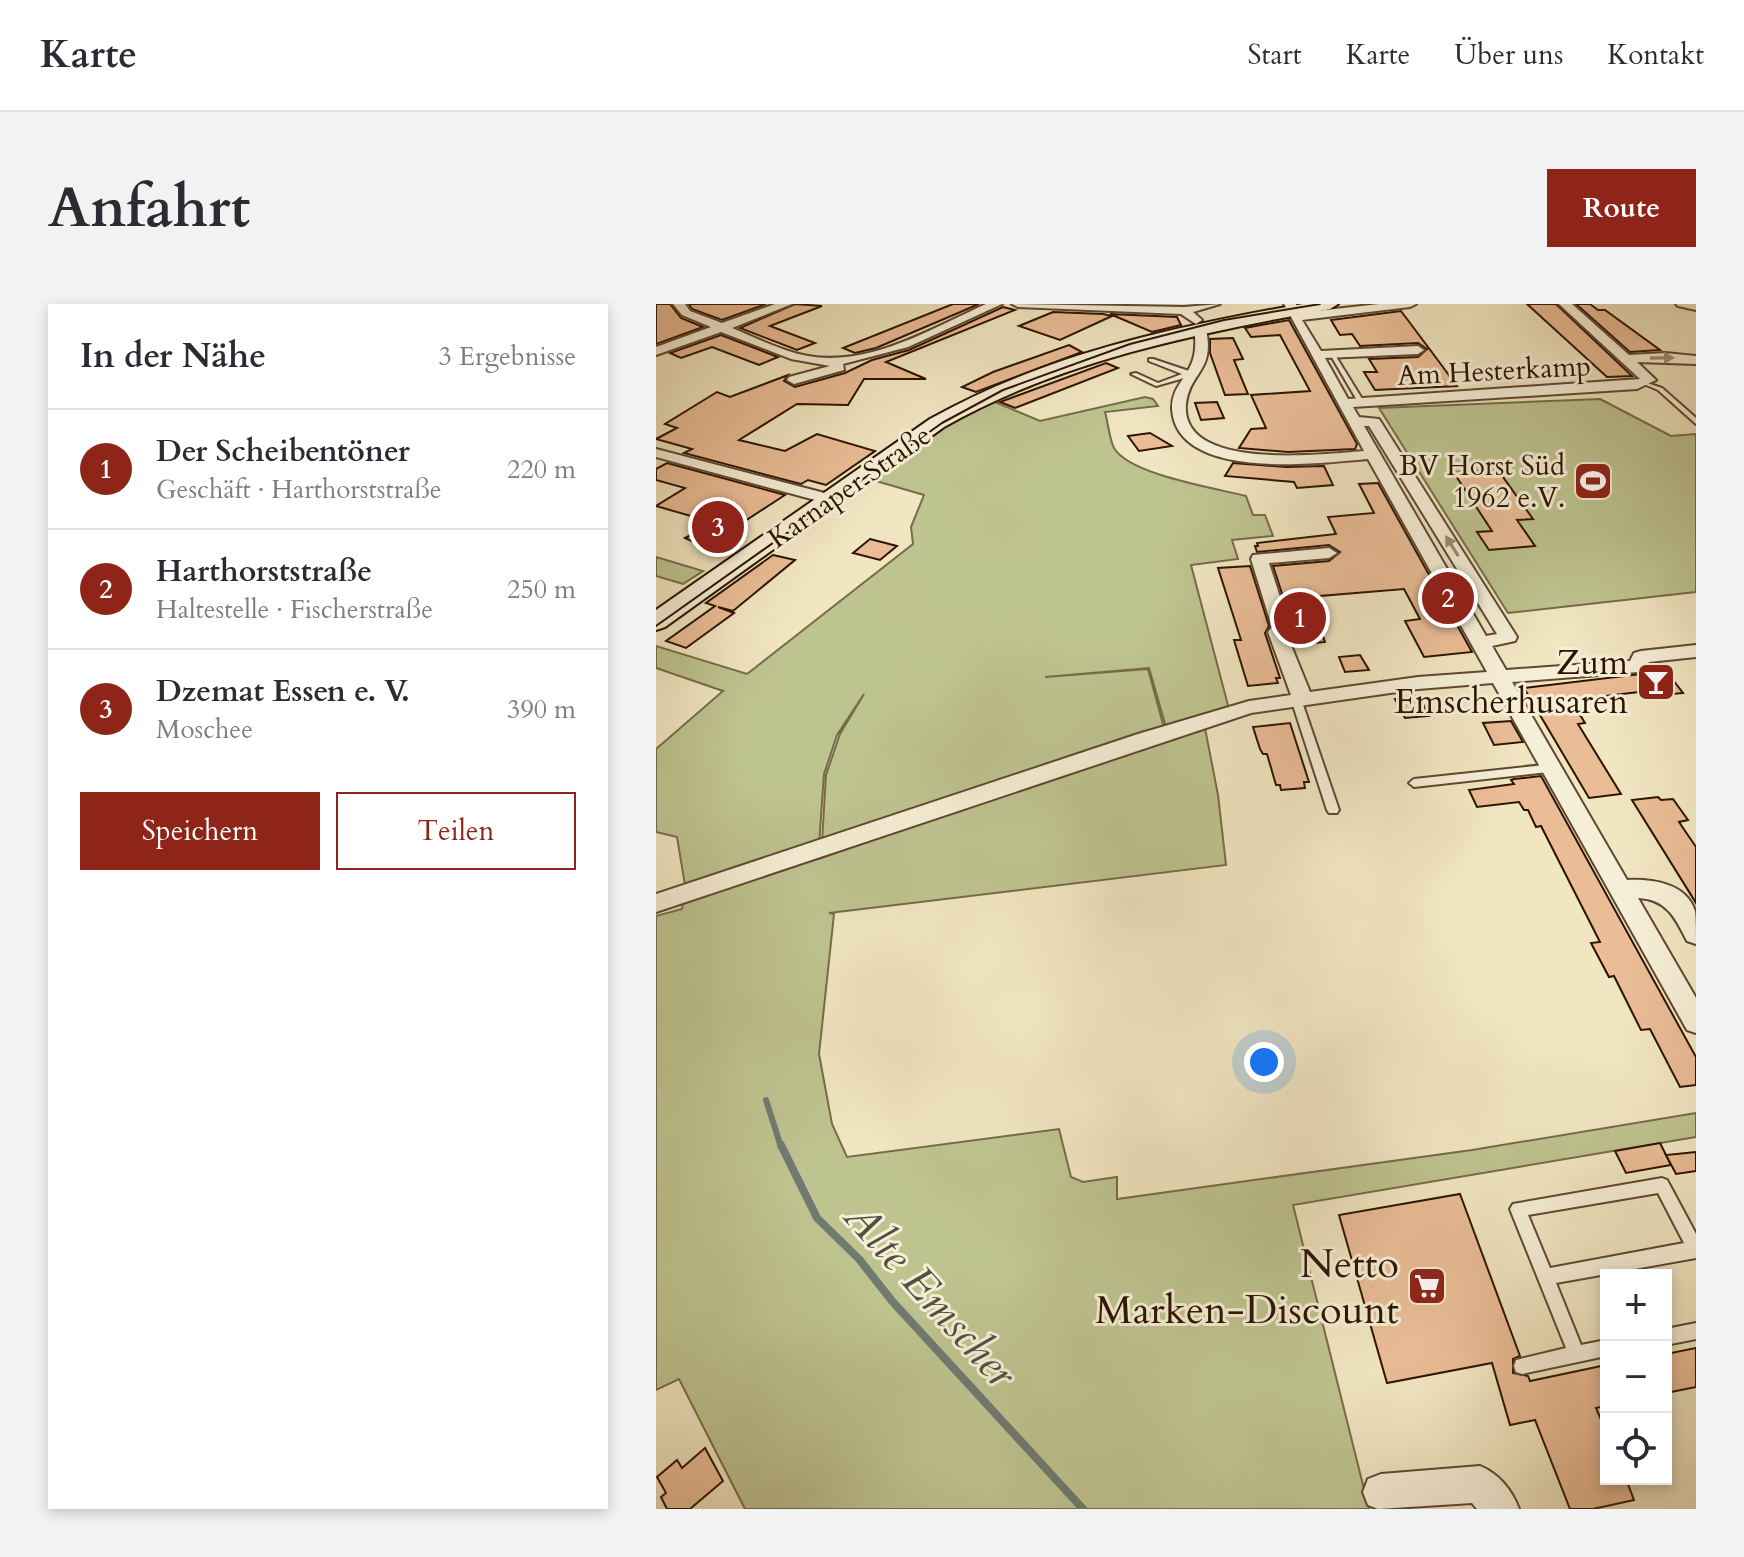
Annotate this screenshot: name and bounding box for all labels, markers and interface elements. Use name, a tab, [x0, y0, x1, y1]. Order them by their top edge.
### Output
text: Karte	[40, 29, 137, 81]
text: Start	[1248, 36, 1302, 74]
text: Karte	[1346, 36, 1410, 74]
text: Über uns	[1454, 36, 1563, 74]
text: Kontakt	[1607, 36, 1704, 74]
button: Route	[1547, 169, 1696, 247]
text: Anfahrt	[48, 171, 250, 246]
text: In der Nähe	[80, 333, 266, 379]
text: 3 Ergebnisse	[439, 339, 576, 374]
street label: Am Hesterkamp	[1396, 347, 1592, 395]
one-way arrow	[1650, 351, 1675, 364]
street label: Karnaper Straße	[760, 416, 939, 557]
text: Der Scheibentöner	[156, 431, 410, 472]
place label: BV Horst Süd 1962 e.V.	[1399, 447, 1565, 517]
text: 1	[99, 452, 113, 487]
text: 220 m	[507, 452, 576, 487]
sports icon: BV Horst Süd 1962 e.V.	[1572, 460, 1614, 502]
text: Geschäft · Harthorststraße	[156, 472, 442, 507]
pin: 3	[692, 497, 744, 557]
one-way arrow	[1445, 535, 1459, 557]
text: Harthorststraße	[156, 551, 372, 592]
pin: 2	[1422, 568, 1474, 628]
text: 2	[99, 572, 113, 607]
text: 250 m	[507, 572, 576, 607]
pin: 1	[1274, 588, 1326, 648]
text: Haltestelle · Fischerstraße	[156, 592, 433, 627]
place label: Zum Emscherhusaren	[1394, 640, 1628, 725]
bar icon: Zum Emscherhusaren	[1635, 661, 1677, 703]
text: Dzemat Essen e. V.	[156, 671, 410, 712]
text: 3	[99, 692, 113, 727]
text: 390 m	[507, 692, 576, 727]
text: Moschee	[156, 712, 253, 747]
button: Speichern	[80, 792, 320, 870]
button: Teilen	[336, 792, 576, 870]
your location	[1244, 1042, 1284, 1082]
water label: Alte Emscher	[830, 1188, 1031, 1402]
place label: Netto Marken-Discount	[1095, 1237, 1399, 1338]
supermarket icon: Netto Marken-Discount	[1406, 1265, 1448, 1307]
map controls	[1600, 1269, 1672, 1485]
button: +	[1600, 1269, 1672, 1341]
button: −	[1600, 1341, 1672, 1413]
button: locate	[1600, 1413, 1672, 1485]

